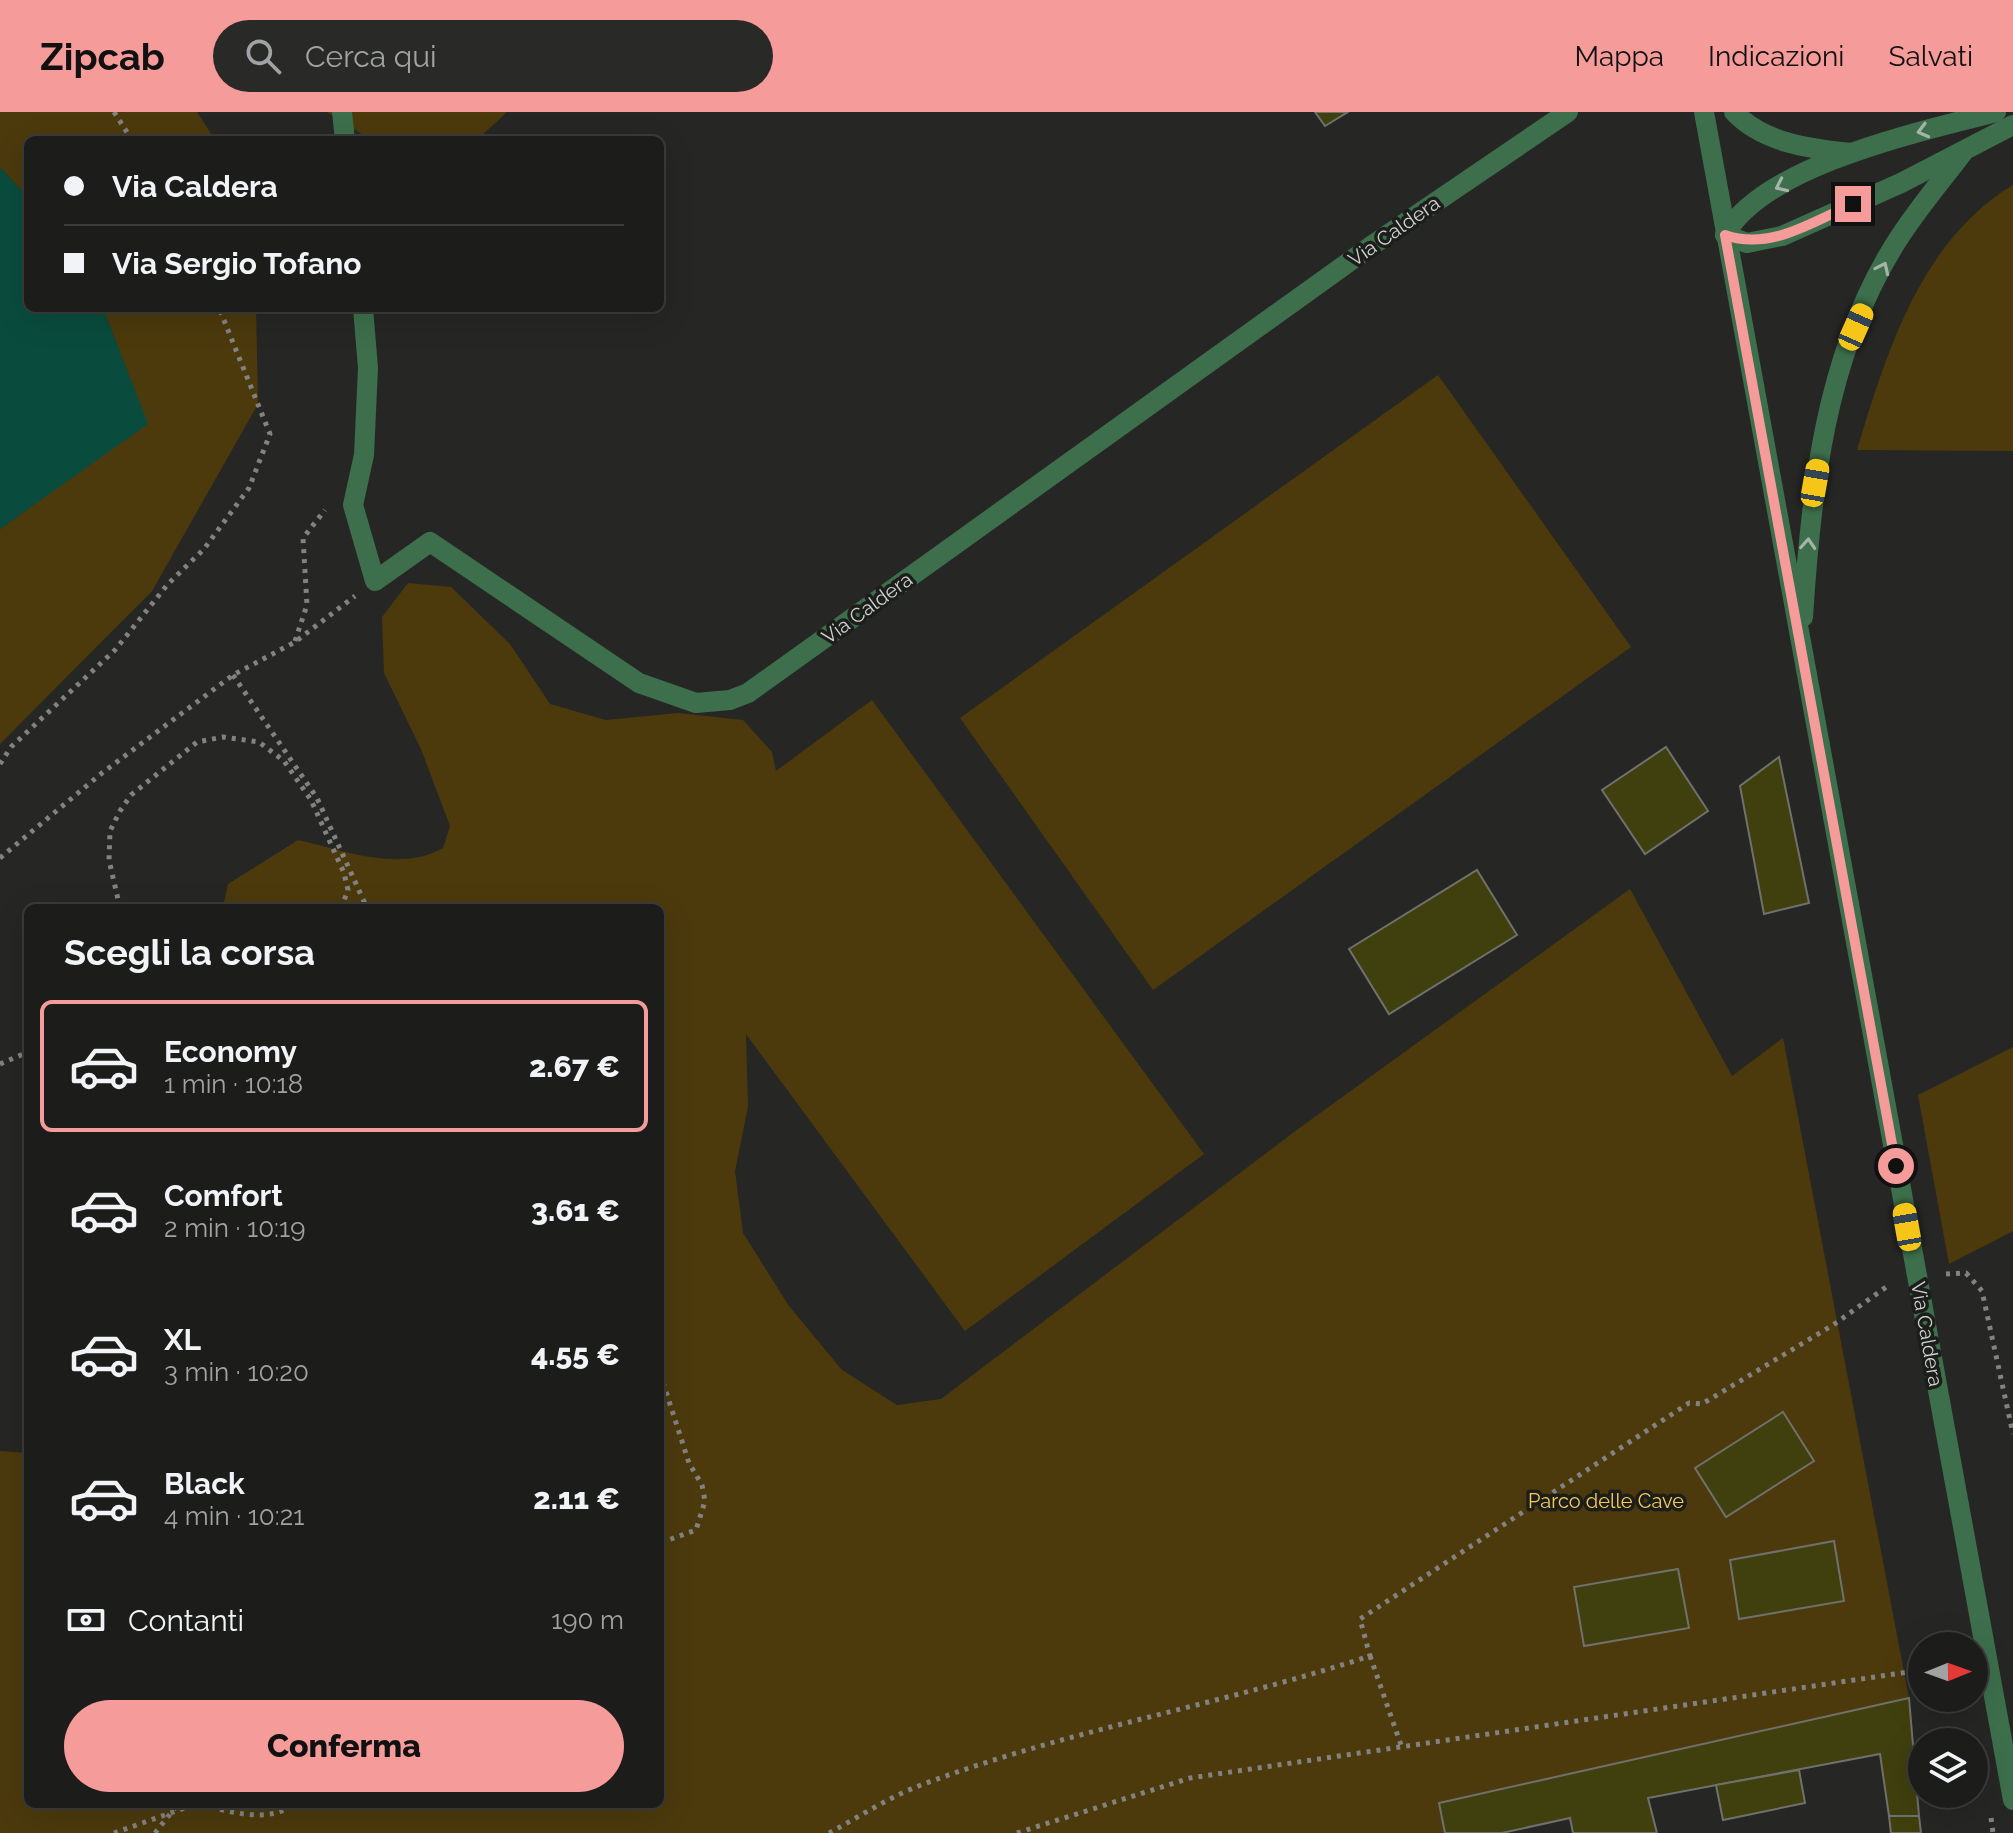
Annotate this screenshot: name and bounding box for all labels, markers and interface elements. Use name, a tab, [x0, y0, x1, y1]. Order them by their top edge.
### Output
search box	[213, 20, 773, 92]
text: Zipcab	[40, 34, 165, 79]
icon: search	[241, 34, 285, 78]
text: Cerca qui	[305, 39, 437, 74]
text: Mappa	[1575, 40, 1664, 73]
text: Indicazioni	[1708, 40, 1844, 73]
text: Salvati	[1888, 40, 1973, 73]
one-way arrow	[1916, 122, 1930, 138]
text: Via Caldera	[112, 169, 278, 204]
one-way arrow	[1775, 176, 1790, 192]
route end	[1835, 186, 1871, 222]
street label: Via Caldera	[1344, 191, 1444, 271]
text: Via Sergio Tofano	[112, 246, 362, 281]
one-way arrow	[1873, 262, 1889, 276]
car	[1835, 300, 1877, 354]
car	[1799, 457, 1831, 509]
one-way arrow	[1799, 537, 1816, 550]
street label: Via Caldera	[817, 567, 917, 649]
text: Scegli la corsa	[64, 931, 315, 973]
icon: car	[68, 1030, 140, 1102]
text: Economy	[164, 1034, 297, 1069]
text: 2.67 €	[529, 1049, 620, 1084]
text: 1 min · 10:18	[164, 1069, 303, 1099]
route start	[1878, 1148, 1914, 1184]
icon: car	[68, 1174, 140, 1246]
text: Comfort	[164, 1178, 283, 1213]
text: 3.61 €	[531, 1193, 620, 1228]
car	[1891, 1201, 1923, 1253]
text: 2 min · 10:19	[164, 1213, 305, 1243]
street label: Via Caldera	[1906, 1280, 1948, 1388]
icon: car	[68, 1318, 140, 1390]
text: XL	[164, 1322, 201, 1357]
text: 4.55 €	[531, 1337, 620, 1372]
text: 3 min · 10:20	[164, 1357, 309, 1387]
icon: car	[68, 1462, 140, 1534]
text: Black	[164, 1466, 245, 1501]
text: 2.11 €	[533, 1481, 620, 1516]
park label: Parco delle Cave	[1528, 1489, 1684, 1513]
text: 4 min · 10:21	[164, 1501, 304, 1531]
icon: cash	[64, 1598, 108, 1642]
text: Contanti	[128, 1603, 244, 1638]
text: 190 m	[551, 1605, 624, 1635]
north arrow	[1908, 1632, 1988, 1712]
map controls	[1908, 1632, 1988, 1808]
button: Conferma	[64, 1700, 624, 1792]
button: layers	[1908, 1728, 1988, 1808]

